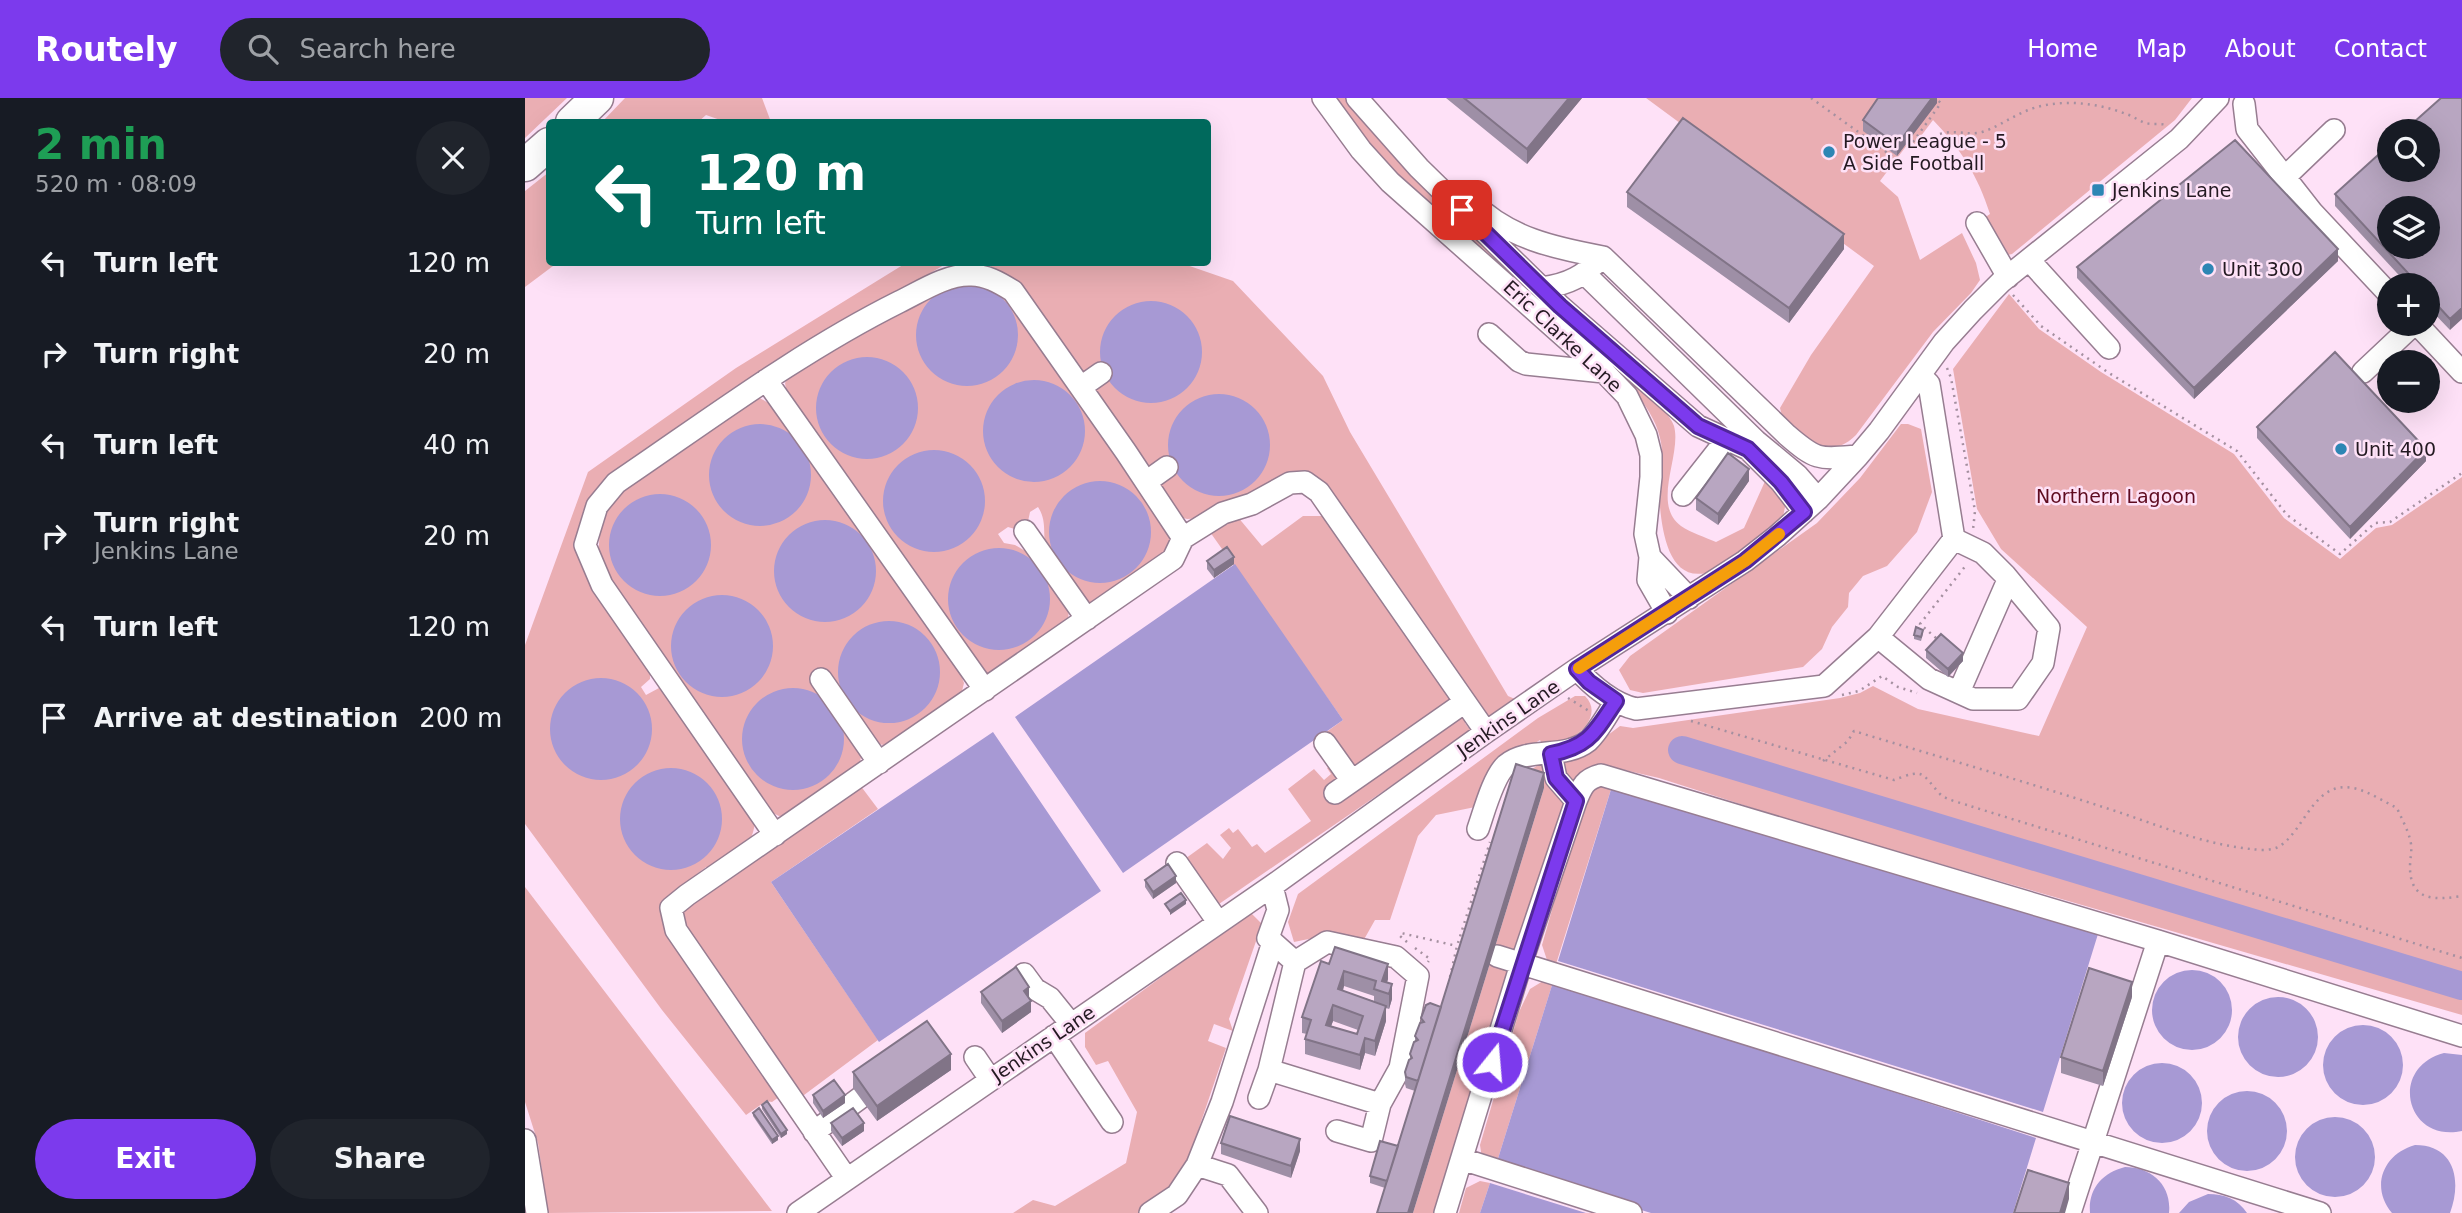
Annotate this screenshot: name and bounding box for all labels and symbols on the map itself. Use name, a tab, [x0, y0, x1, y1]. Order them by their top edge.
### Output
place label: Power League - 5 A Side Football	[1843, 130, 2007, 174]
marker: Power League - 5 A Side Football	[1821, 144, 1837, 160]
place label: Jenkins Lane	[2111, 179, 2232, 201]
pin	[1432, 180, 1492, 240]
marker: Jenkins Lane	[2090, 182, 2106, 198]
place label: Unit 300	[2222, 258, 2303, 280]
marker: Unit 300	[2200, 261, 2216, 277]
street label: Eric Clarke Lane	[1499, 276, 1627, 396]
place label: Unit 400	[2355, 438, 2436, 460]
marker: Unit 400	[2333, 441, 2349, 457]
park label: Northern Lagoon	[2036, 485, 2196, 507]
street label: Jenkins Lane	[1452, 675, 1563, 762]
street label: Jenkins Lane	[986, 1000, 1099, 1086]
position arrow	[1455, 1025, 1529, 1099]

